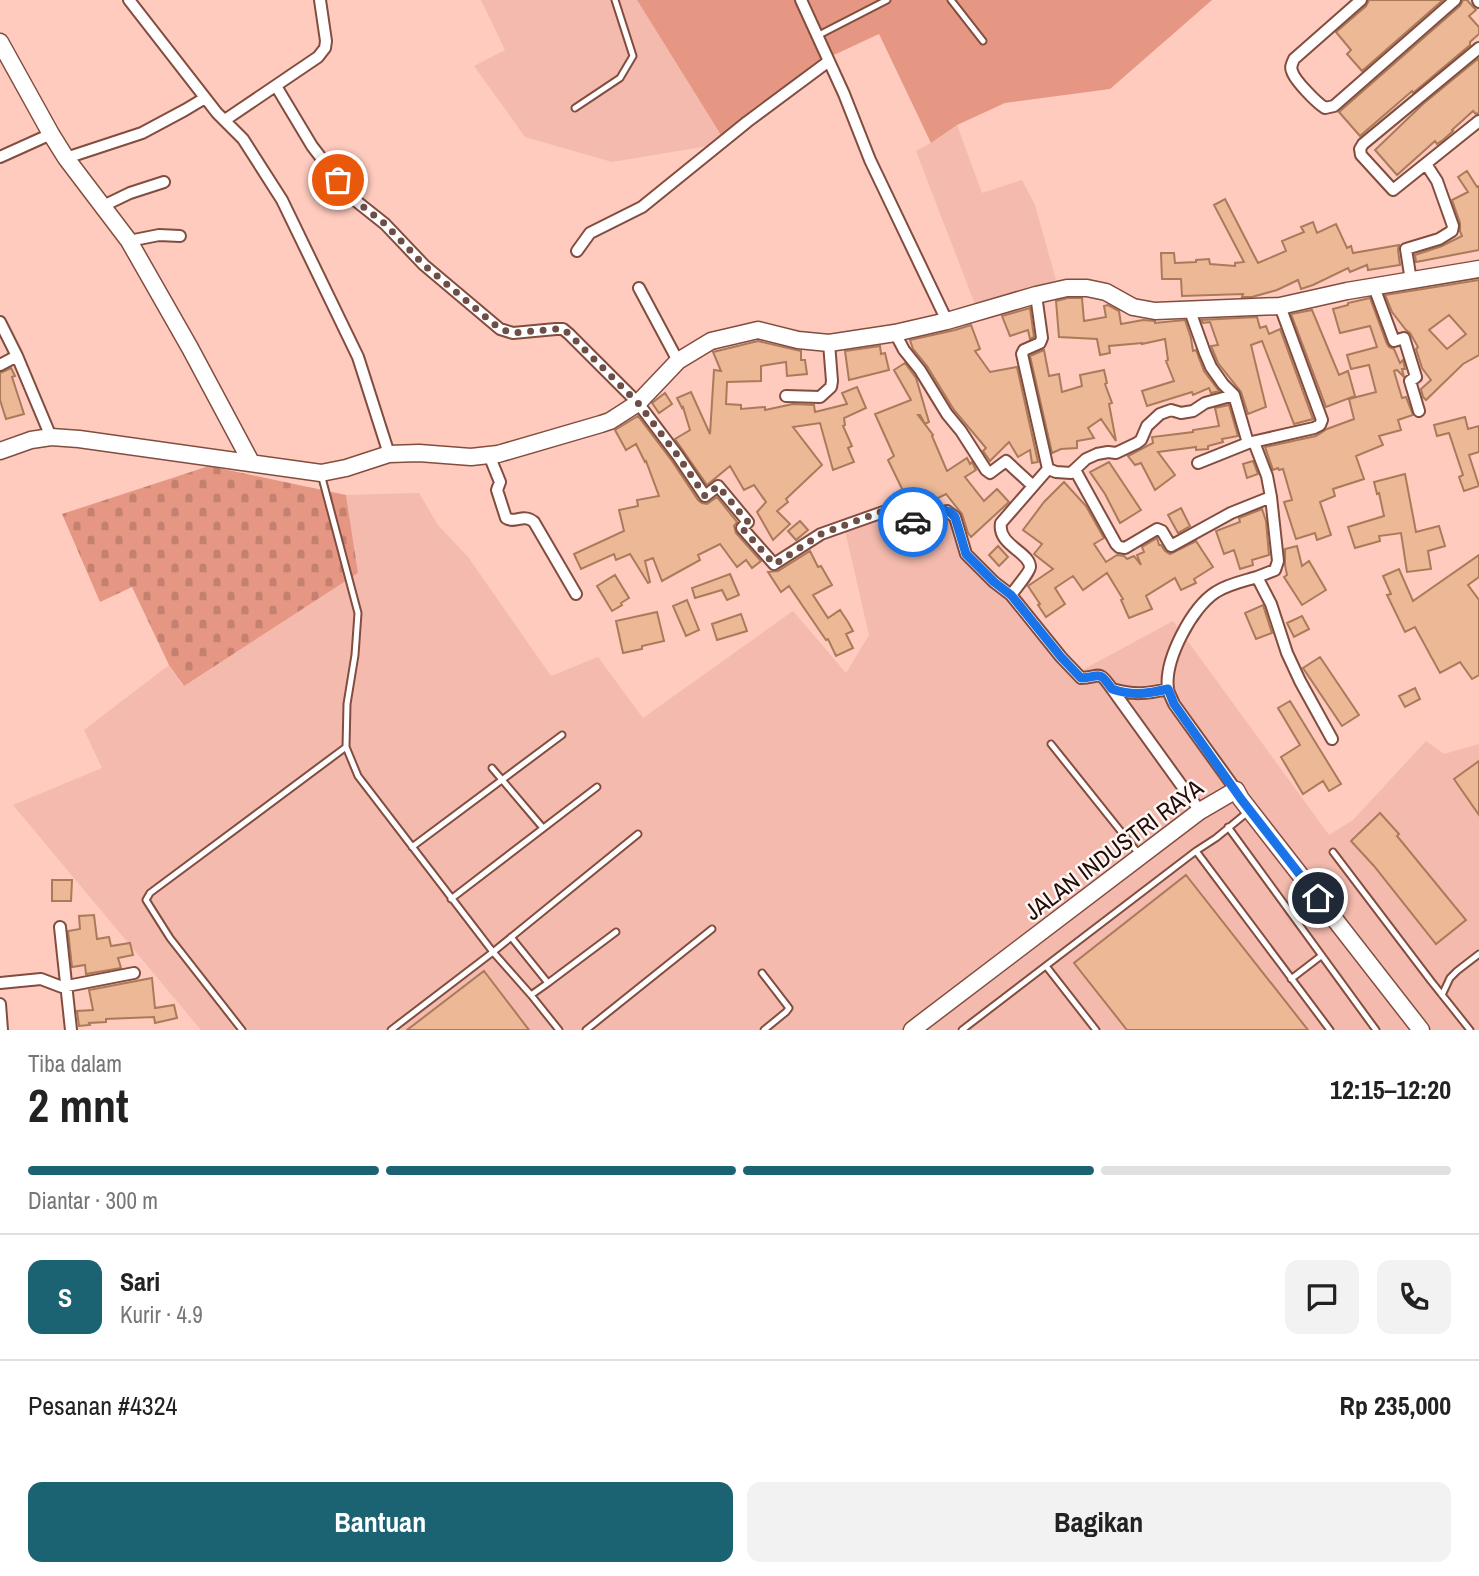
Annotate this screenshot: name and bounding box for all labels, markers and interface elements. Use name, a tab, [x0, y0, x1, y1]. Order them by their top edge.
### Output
pin	[308, 150, 368, 210]
icon: bag	[319, 161, 357, 199]
courier	[878, 487, 948, 557]
icon: car	[894, 503, 932, 541]
street label: JALAN INDUSTRI RAYA	[1018, 771, 1210, 927]
pin	[1288, 868, 1348, 928]
icon: home	[1299, 879, 1337, 917]
text: Tiba dalam	[28, 1048, 122, 1079]
text: 12:15–12:20	[1330, 1072, 1451, 1107]
text: 2 mnt	[28, 1074, 129, 1136]
text: Diantar · 300 m	[28, 1185, 158, 1216]
button: chat	[1285, 1260, 1359, 1334]
button: phone	[1377, 1260, 1451, 1334]
text: Sari	[120, 1264, 160, 1299]
text: S	[58, 1280, 72, 1315]
text: Kurir · 4.9	[120, 1299, 203, 1330]
text: Pesanan #4324	[28, 1388, 177, 1423]
text: Rp 235,000	[1340, 1388, 1451, 1423]
button: Bantuan	[28, 1482, 733, 1562]
button: Bagikan	[747, 1482, 1451, 1562]

